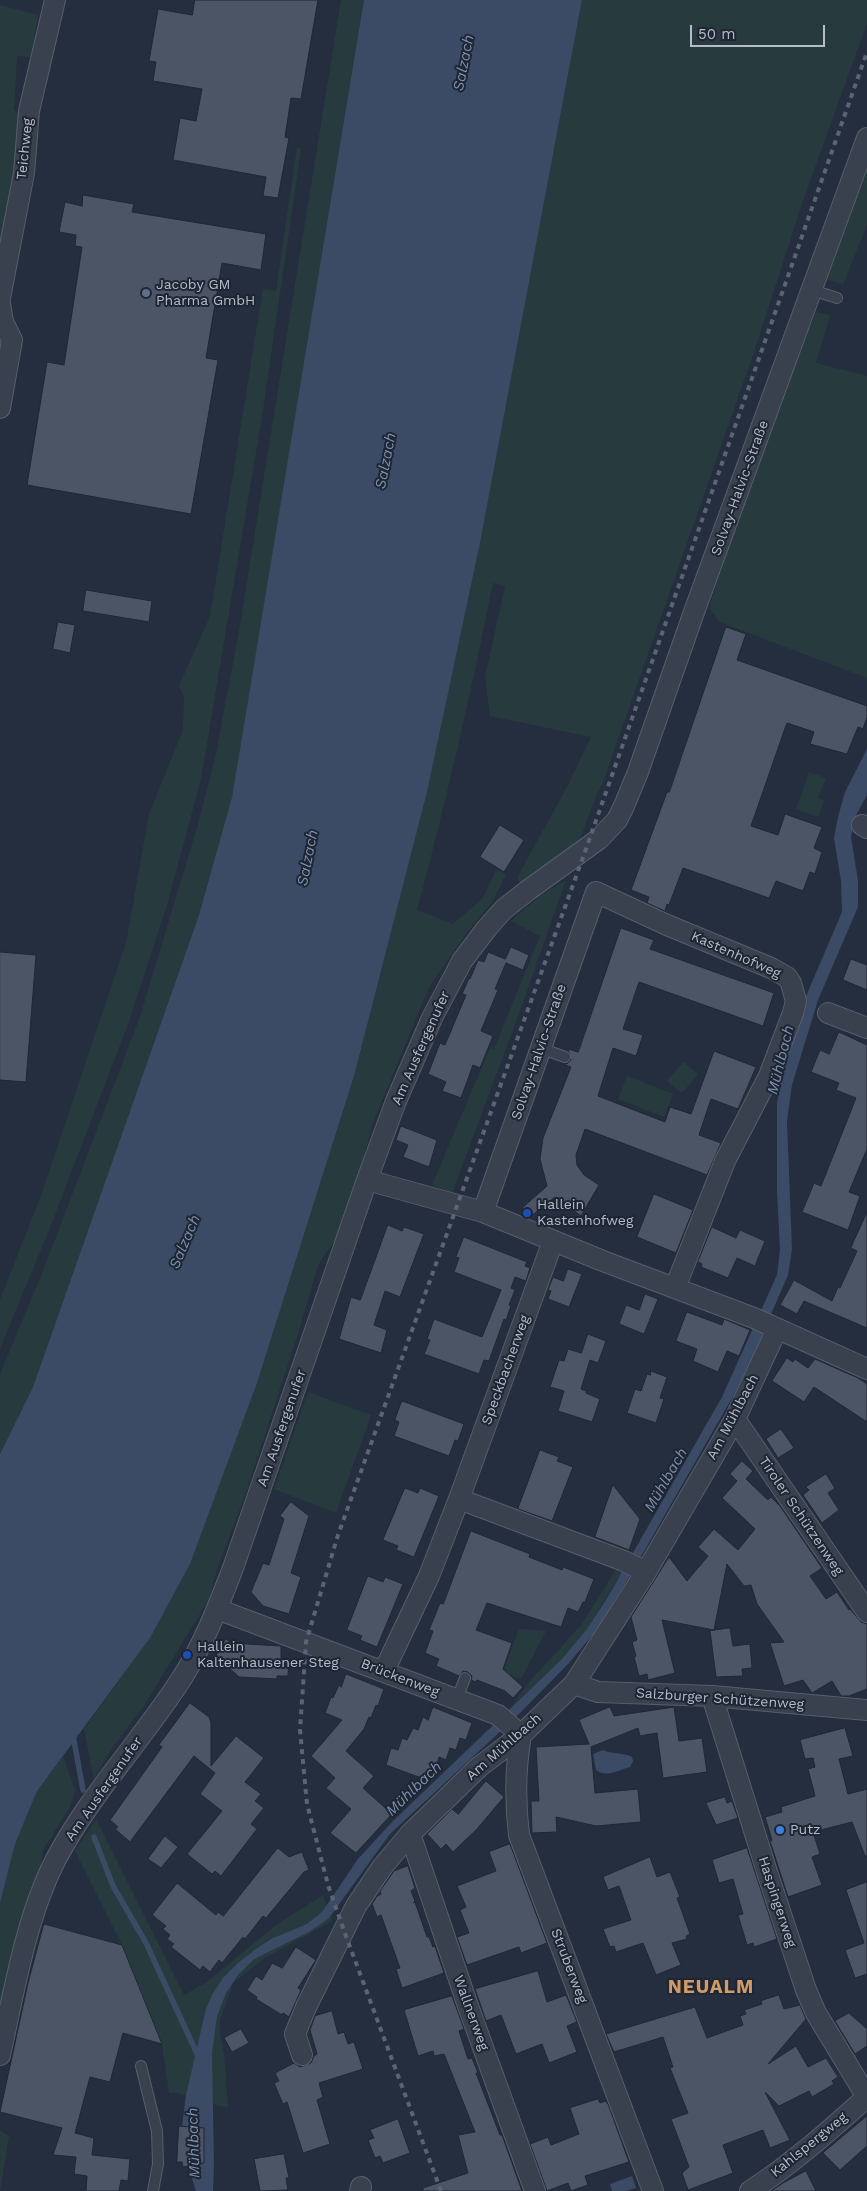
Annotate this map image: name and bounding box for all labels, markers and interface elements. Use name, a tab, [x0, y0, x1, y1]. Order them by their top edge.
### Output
scale bar	[692, 15, 827, 47]
text: 50 m	[698, 25, 735, 43]
water label: Salzach	[450, 33, 478, 93]
street label: Teichweg	[13, 117, 37, 181]
place label: Jacoby GM Pharma GmbH	[156, 277, 255, 310]
marker: Jacoby GM Pharma GmbH	[140, 287, 152, 299]
street label: Solvay-Halvic-Straße	[708, 418, 772, 558]
water label: Salzach	[372, 431, 400, 491]
water label: Salzach	[294, 828, 322, 888]
street label: Kastenhofweg	[689, 928, 783, 982]
street label: Solvay-Halvic-Straße	[508, 982, 570, 1122]
street label: Am Ausfergenufer	[388, 988, 454, 1108]
water label: Mühlbach	[764, 1024, 798, 1096]
place label: Hallein Kastenhofweg	[537, 1197, 633, 1230]
marker: Hallein Kastenhofweg	[521, 1207, 533, 1219]
water label: Salzach	[166, 1212, 204, 1272]
street label: Speckbacherweg	[478, 1313, 534, 1427]
street label: Am Ausfergenufer	[254, 1367, 310, 1489]
street label: Am Mühlbach	[704, 1372, 762, 1462]
water label: Mühlbach	[641, 1445, 691, 1515]
street label: Tiroler Schützenweg	[755, 1453, 847, 1579]
place label: Hallein Kaltenhausener Steg	[197, 1639, 339, 1671]
marker: Hallein Kaltenhausener Steg	[181, 1649, 193, 1661]
street label: Brückenweg	[358, 1655, 442, 1701]
street label: Salzburger Schützenweg	[635, 1685, 805, 1713]
street label: Am Mühlbach	[463, 1710, 545, 1784]
street label: Am Ausfergenufer	[62, 1734, 146, 1844]
water label: Mühlbach	[382, 1758, 446, 1820]
place label: Putz	[790, 1822, 821, 1838]
marker: Putz	[774, 1824, 786, 1836]
street label: Haspingerweg	[754, 1854, 800, 1950]
street label: Struberweg	[547, 1926, 591, 2006]
street label: Wallnerweg	[450, 1973, 492, 2053]
district label: NEUALM	[667, 1976, 755, 1998]
water label: Mühlbach	[184, 2107, 204, 2179]
street label: Kahlspergweg	[767, 2109, 851, 2181]

